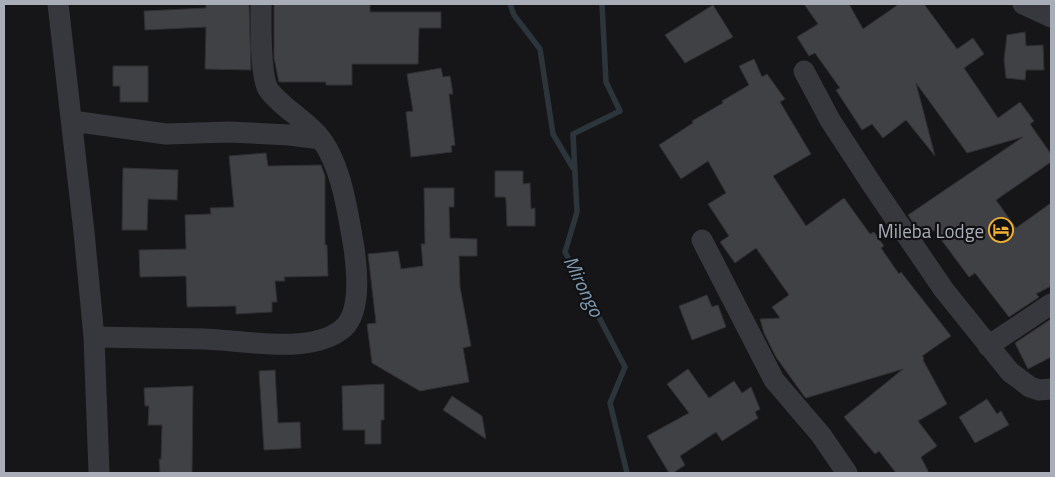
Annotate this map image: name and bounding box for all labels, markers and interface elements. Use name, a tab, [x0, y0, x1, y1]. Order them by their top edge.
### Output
place label: Mileba Lodge	[878, 216, 984, 245]
hotel icon: Mileba Lodge	[988, 217, 1014, 243]
water label: Mirongo	[556, 250, 613, 323]

